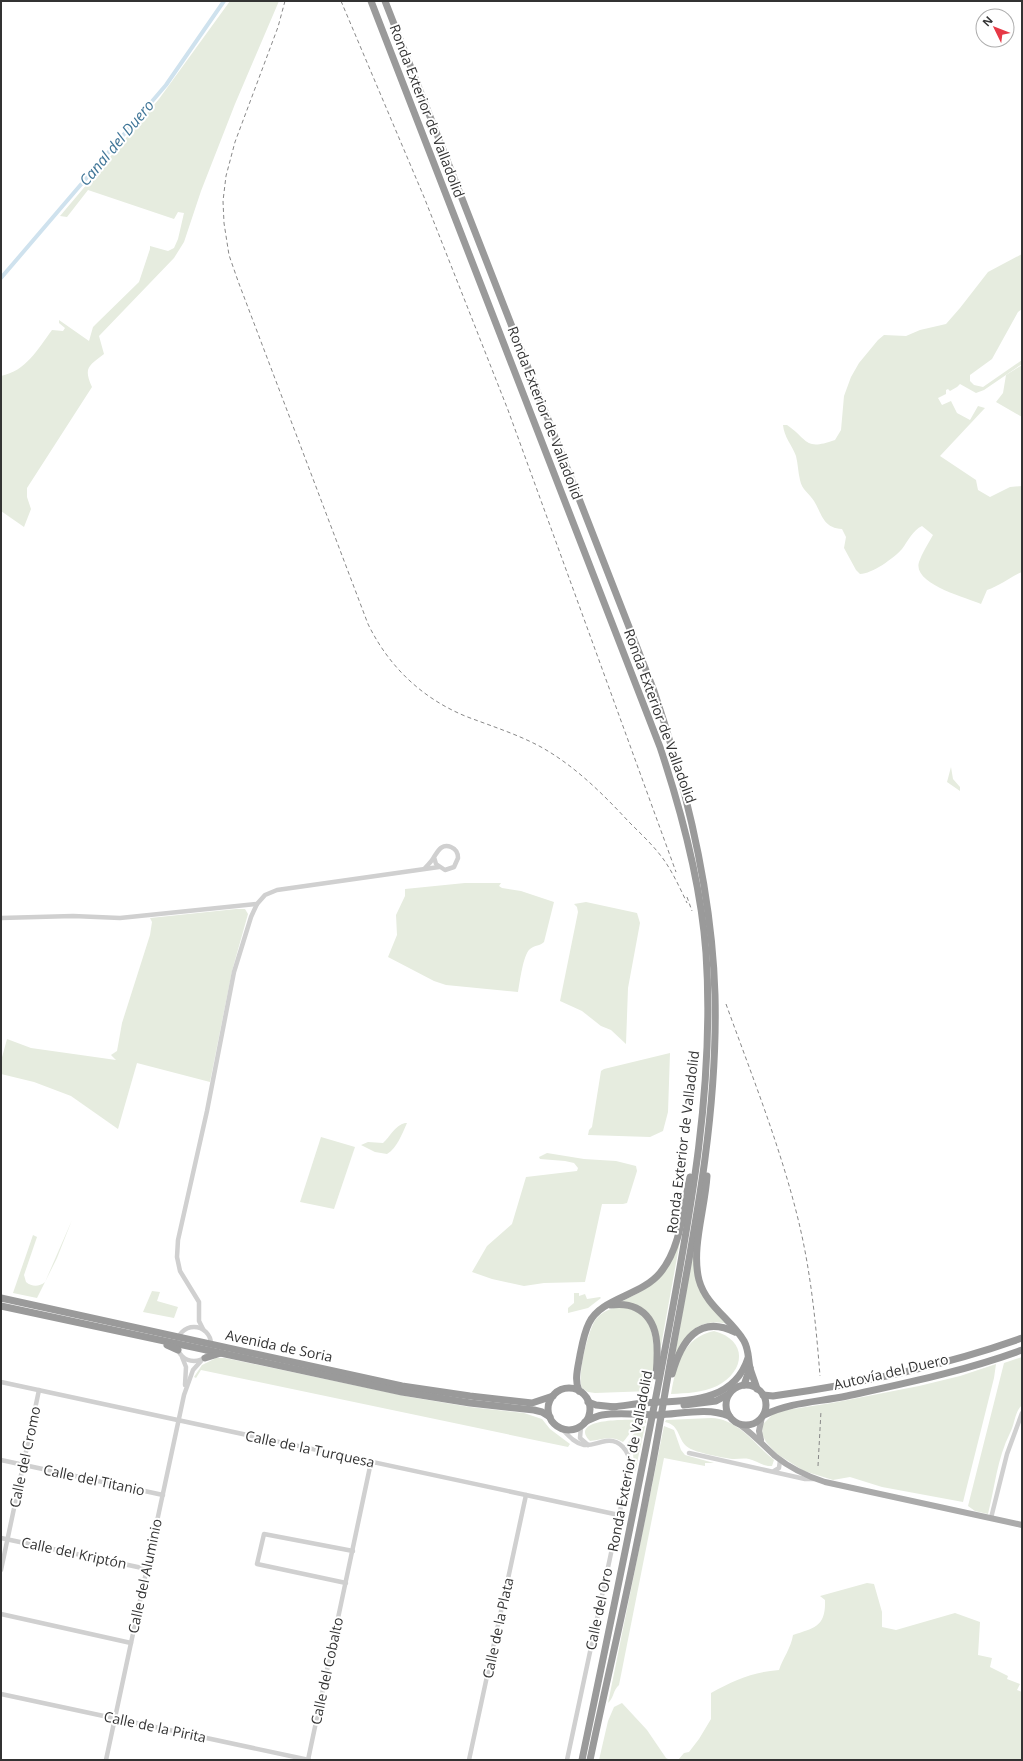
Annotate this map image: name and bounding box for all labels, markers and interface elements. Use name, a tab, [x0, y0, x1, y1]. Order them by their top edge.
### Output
north arrow	[975, 8, 1015, 48]
text: N	[979, 12, 996, 29]
street label: Ronda Exterior de Valladolid	[386, 21, 469, 200]
water label: Canal del Duero	[74, 95, 158, 190]
street label: Ronda Exterior de Valladolid	[504, 323, 587, 502]
street label: Ronda Exterior de Valladolid	[620, 626, 701, 806]
street label: Ronda Exterior de Valladolid	[662, 1049, 703, 1235]
street label: Avenida de Soria	[224, 1325, 334, 1366]
street label: Autovía del Duero	[832, 1349, 950, 1394]
street label: Ronda Exterior de Valladolid	[603, 1369, 656, 1553]
street label: Calle del Cromo	[4, 1404, 45, 1509]
street label: Calle de la Turquesa	[244, 1426, 376, 1471]
street label: Calle del Titanio	[42, 1459, 147, 1500]
street label: Calle del Aluminio	[123, 1517, 166, 1635]
street label: Calle del Kriptón	[20, 1532, 128, 1573]
street label: Calle del Oro	[581, 1566, 617, 1652]
street label: Calle de la Plata	[478, 1576, 517, 1680]
street label: Calle del Cobalto	[306, 1615, 347, 1726]
street label: Calle de la Pirita	[102, 1706, 208, 1747]

